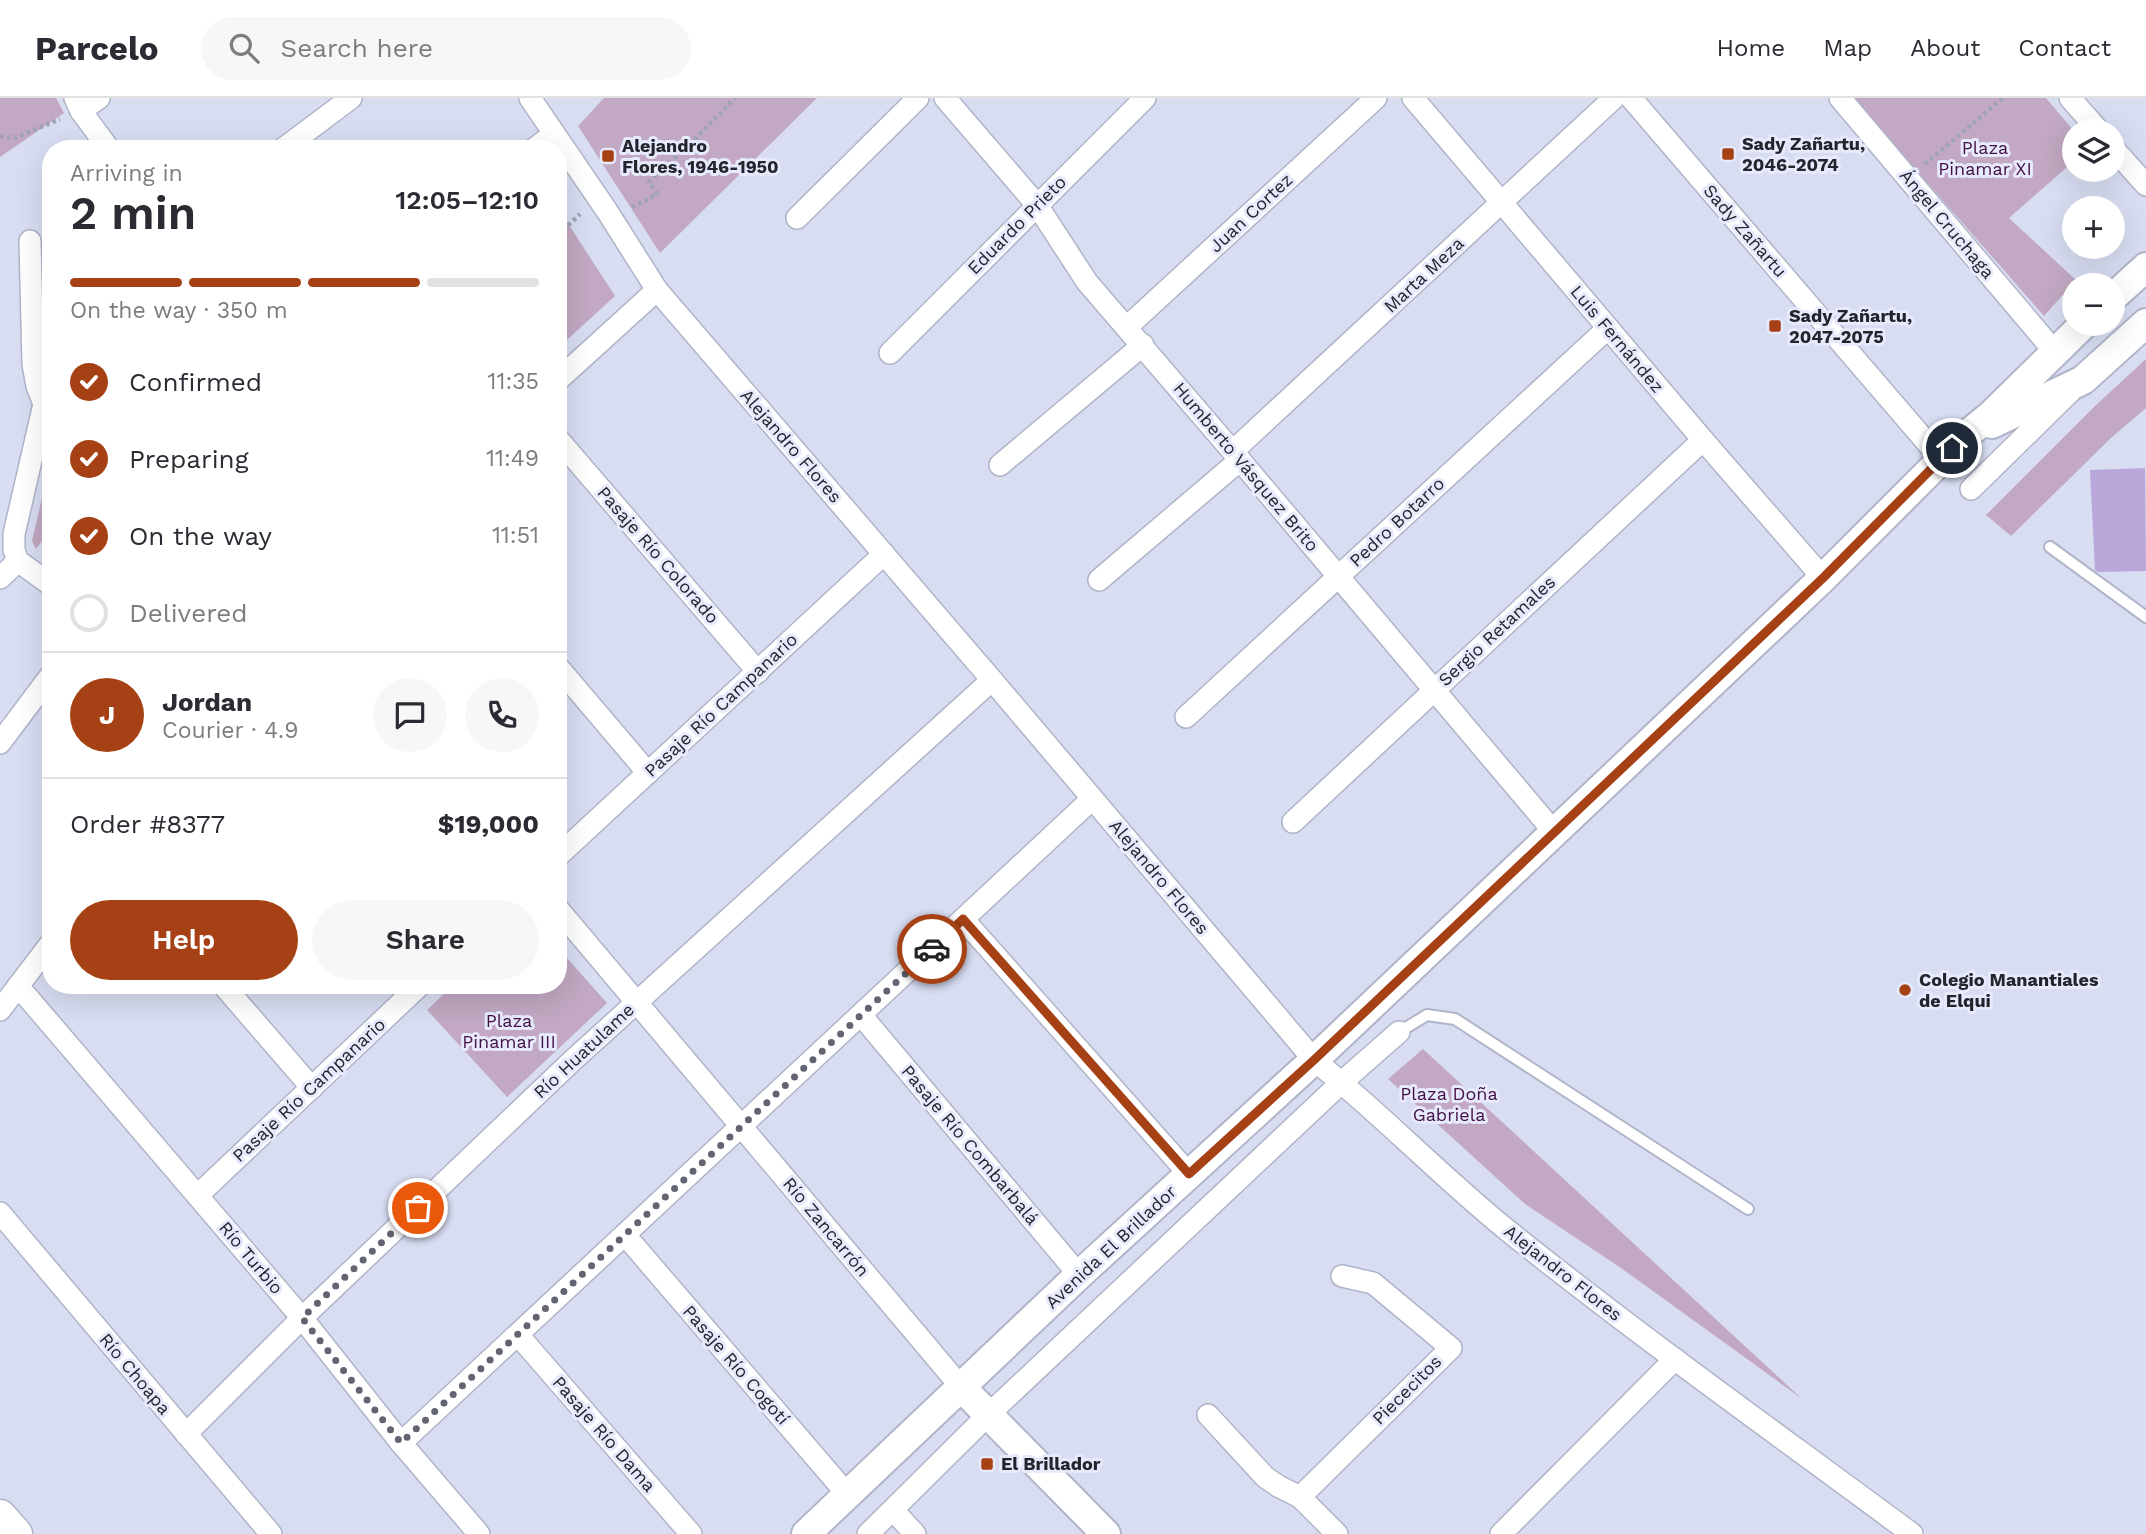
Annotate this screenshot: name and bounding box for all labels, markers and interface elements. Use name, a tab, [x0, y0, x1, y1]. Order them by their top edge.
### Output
search box	[201, 17, 691, 80]
text: Parcelo	[35, 29, 159, 68]
icon: search	[225, 29, 263, 67]
text: Search here	[281, 33, 433, 63]
text: Home	[1717, 34, 1785, 62]
text: Map	[1823, 34, 1872, 62]
text: About	[1910, 34, 1980, 62]
text: Contact	[2018, 34, 2111, 62]
map controls	[2062, 119, 2125, 336]
button: layers	[2062, 119, 2125, 182]
place label: Sady Zañartu, 2046-2074	[1742, 133, 1865, 175]
place label: Alejandro Flores, 1946-1950	[622, 135, 779, 177]
park label: Plaza Pinamar XI	[1938, 137, 2032, 179]
marker: Sady Zañartu, 2046-2074	[1720, 146, 1736, 162]
marker: Alejandro Flores, 1946-1950	[600, 148, 616, 164]
text: Arriving in	[70, 160, 183, 187]
street label: Ángel Cruchaga	[1896, 165, 1999, 283]
street label: Juan Cortez	[1205, 169, 1297, 256]
street label: Eduardo Prieto	[963, 171, 1070, 278]
street label: Sady Zañartu	[1699, 180, 1791, 281]
text: 12:05–12:10	[395, 185, 539, 215]
text: 2 min	[70, 186, 196, 240]
button: +	[2062, 196, 2125, 259]
street label: Marta Meza	[1380, 232, 1468, 317]
button: −	[2062, 273, 2125, 336]
street label: Luis Fernández	[1566, 281, 1668, 397]
text: On the way · 350 m	[70, 297, 288, 324]
place label: Sady Zañartu, 2047-2075	[1789, 305, 1912, 347]
marker: Sady Zañartu, 2047-2075	[1767, 318, 1783, 334]
icon: check	[70, 363, 108, 401]
text: Confirmed	[129, 367, 262, 397]
text: 11:35	[487, 368, 539, 395]
street label: Humberto Vásquez Brito	[1169, 378, 1323, 556]
street label: Alejandro Flores	[736, 385, 846, 507]
pin	[1922, 418, 1982, 478]
icon: home	[1933, 429, 1971, 467]
icon: check	[70, 440, 108, 478]
text: Preparing	[129, 444, 249, 474]
text: 11:49	[486, 445, 539, 472]
street label: Pedro Botarro	[1345, 472, 1448, 571]
street label: Pasaje Río Colorado	[593, 482, 724, 627]
icon: check	[70, 517, 108, 555]
text: On the way	[129, 521, 272, 551]
text: 11:51	[492, 522, 539, 549]
street label: Sergio Retamales	[1434, 571, 1560, 690]
text: Delivered	[129, 598, 248, 628]
street label: Pasaje Río Campanario	[640, 628, 801, 781]
button: chat	[373, 678, 447, 752]
button: phone	[465, 678, 539, 752]
text: Jordan	[162, 687, 252, 717]
text: J	[99, 700, 115, 730]
text: Courier · 4.9	[162, 717, 298, 744]
text: Order #8377	[70, 809, 225, 839]
text: $19,000	[438, 809, 539, 839]
street label: Alejandro Flores	[1105, 815, 1214, 938]
button: Help	[70, 900, 298, 980]
button: Share	[312, 900, 539, 980]
courier	[897, 914, 967, 984]
icon: car	[913, 930, 951, 968]
place label: Colegio Manantiales de Elqui	[1919, 969, 2099, 1011]
marker: Colegio Manantiales de Elqui	[1897, 982, 1913, 998]
street label: Río Huatulame	[529, 999, 638, 1102]
park label: Plaza Pinamar III	[462, 1010, 556, 1052]
street label: Pasaje Río Campanario	[228, 1013, 389, 1166]
street label: Pasaje Río Combarbalá	[897, 1061, 1043, 1229]
park label: Plaza Doña Gabriela	[1400, 1083, 1498, 1125]
street label: Río Zancarrón	[779, 1173, 874, 1280]
pin	[388, 1178, 448, 1238]
street label: Avenida El Brillador	[1041, 1181, 1180, 1313]
icon: bag	[399, 1189, 437, 1227]
street label: Río Turbio	[215, 1217, 288, 1298]
street label: Alejandro Flores	[1500, 1220, 1626, 1325]
street label: Pasaje Río Cogotí	[679, 1301, 794, 1429]
street label: Río Choapa	[95, 1329, 175, 1419]
street label: Piececitos	[1368, 1351, 1446, 1429]
street label: Pasaje Río Dama	[548, 1372, 660, 1496]
place label: El Brillador	[1001, 1453, 1101, 1474]
marker: El Brillador	[979, 1456, 995, 1472]

